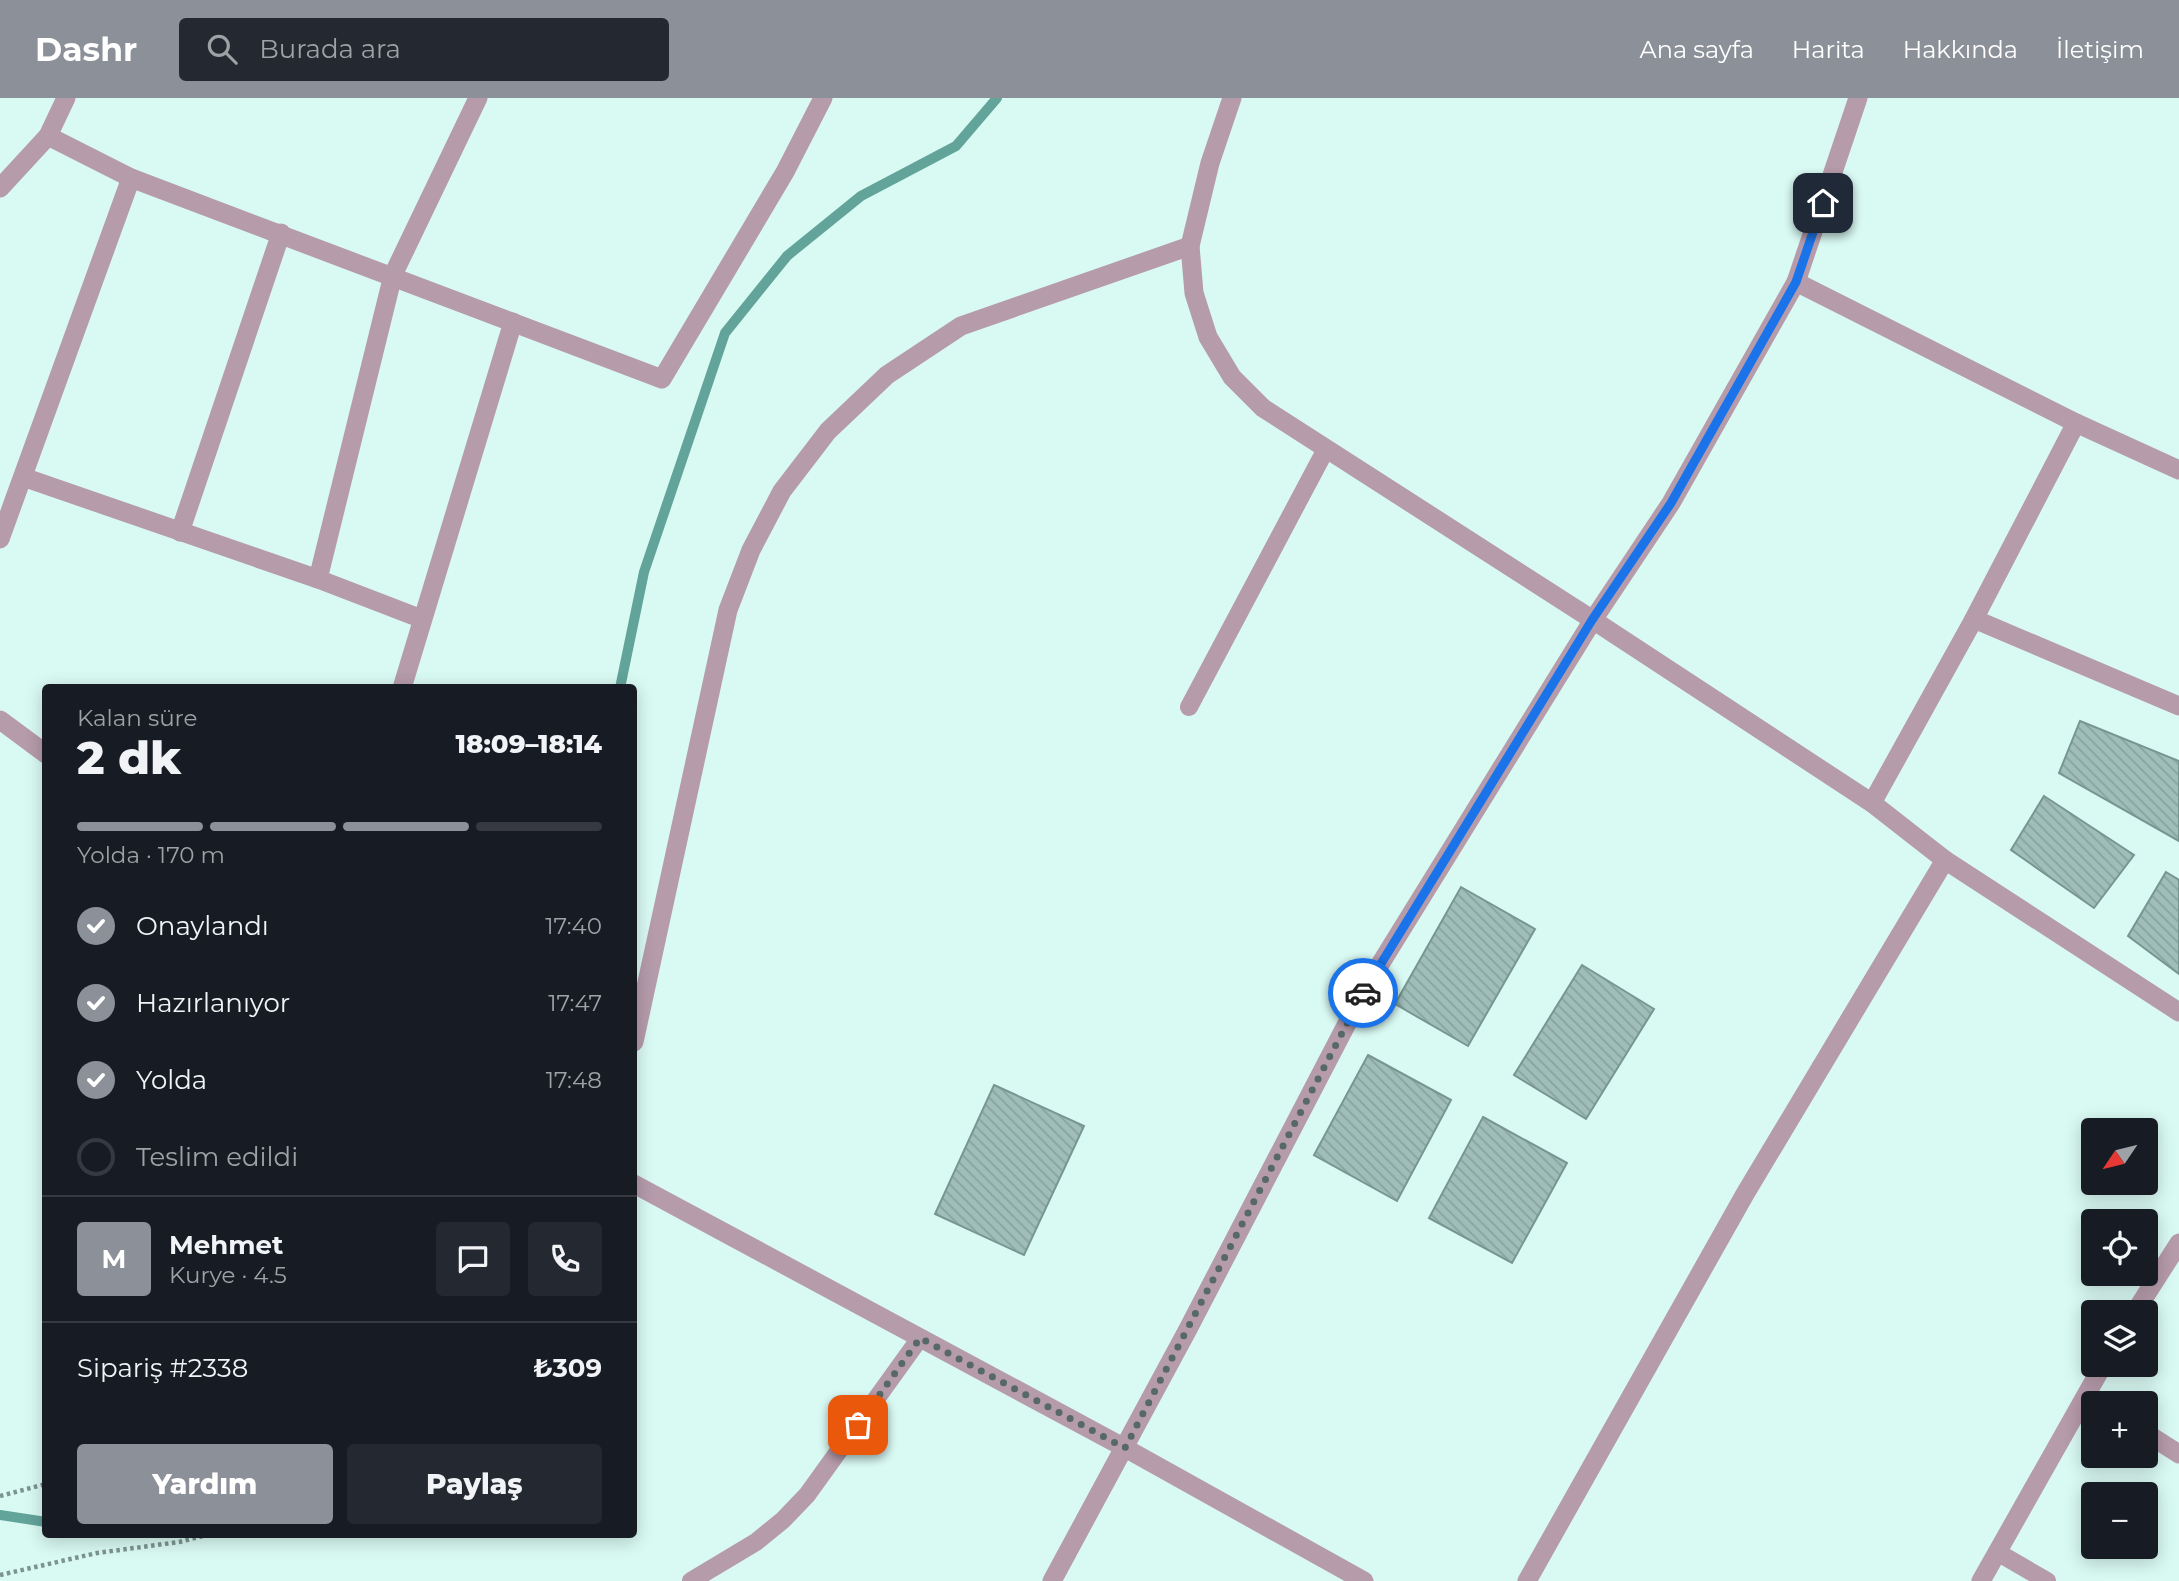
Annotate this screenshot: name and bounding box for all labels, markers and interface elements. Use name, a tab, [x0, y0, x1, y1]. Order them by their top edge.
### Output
search box	[179, 18, 669, 81]
text: Dashr	[35, 29, 137, 69]
icon: search	[203, 30, 241, 68]
text: Burada ara	[259, 33, 401, 65]
text: Ana sayfa	[1639, 35, 1754, 64]
text: Harita	[1792, 35, 1865, 64]
text: Hakkında	[1903, 35, 2018, 64]
text: İletişim	[2056, 35, 2144, 64]
pin	[1793, 173, 1853, 233]
icon: home	[1804, 184, 1842, 222]
text: Kalan süre	[77, 704, 197, 732]
text: 18:09–18:14	[456, 728, 602, 760]
text: 2 dk	[77, 729, 181, 786]
text: Yolda · 170 m	[77, 841, 225, 869]
icon: check	[77, 907, 115, 945]
text: Onaylandı	[136, 910, 269, 942]
text: 17:40	[545, 912, 602, 940]
courier	[1328, 958, 1398, 1028]
icon: car	[1344, 974, 1382, 1012]
icon: check	[77, 984, 115, 1022]
text: Hazırlanıyor	[136, 987, 290, 1019]
text: 17:47	[548, 989, 602, 1017]
icon: check	[77, 1061, 115, 1099]
text: Yolda	[136, 1064, 207, 1096]
text: 17:48	[546, 1066, 602, 1094]
north arrow	[2081, 1118, 2158, 1195]
map controls	[2081, 1118, 2158, 1559]
text: Teslim edildi	[136, 1141, 298, 1173]
button: locate	[2081, 1209, 2158, 1286]
button: chat	[436, 1222, 510, 1296]
button: phone	[528, 1222, 602, 1296]
text: Mehmet	[169, 1229, 283, 1261]
text: M	[102, 1243, 126, 1275]
text: Kurye · 4.5	[169, 1261, 287, 1289]
button: layers	[2081, 1300, 2158, 1377]
text: Sipariş #2338	[77, 1352, 248, 1384]
text: ₺309	[533, 1352, 602, 1384]
button: +	[2081, 1391, 2158, 1468]
pin	[828, 1395, 888, 1455]
icon: bag	[839, 1406, 877, 1444]
button: Yardım	[77, 1444, 333, 1524]
button: Paylaş	[347, 1444, 602, 1524]
button: −	[2081, 1482, 2158, 1559]

